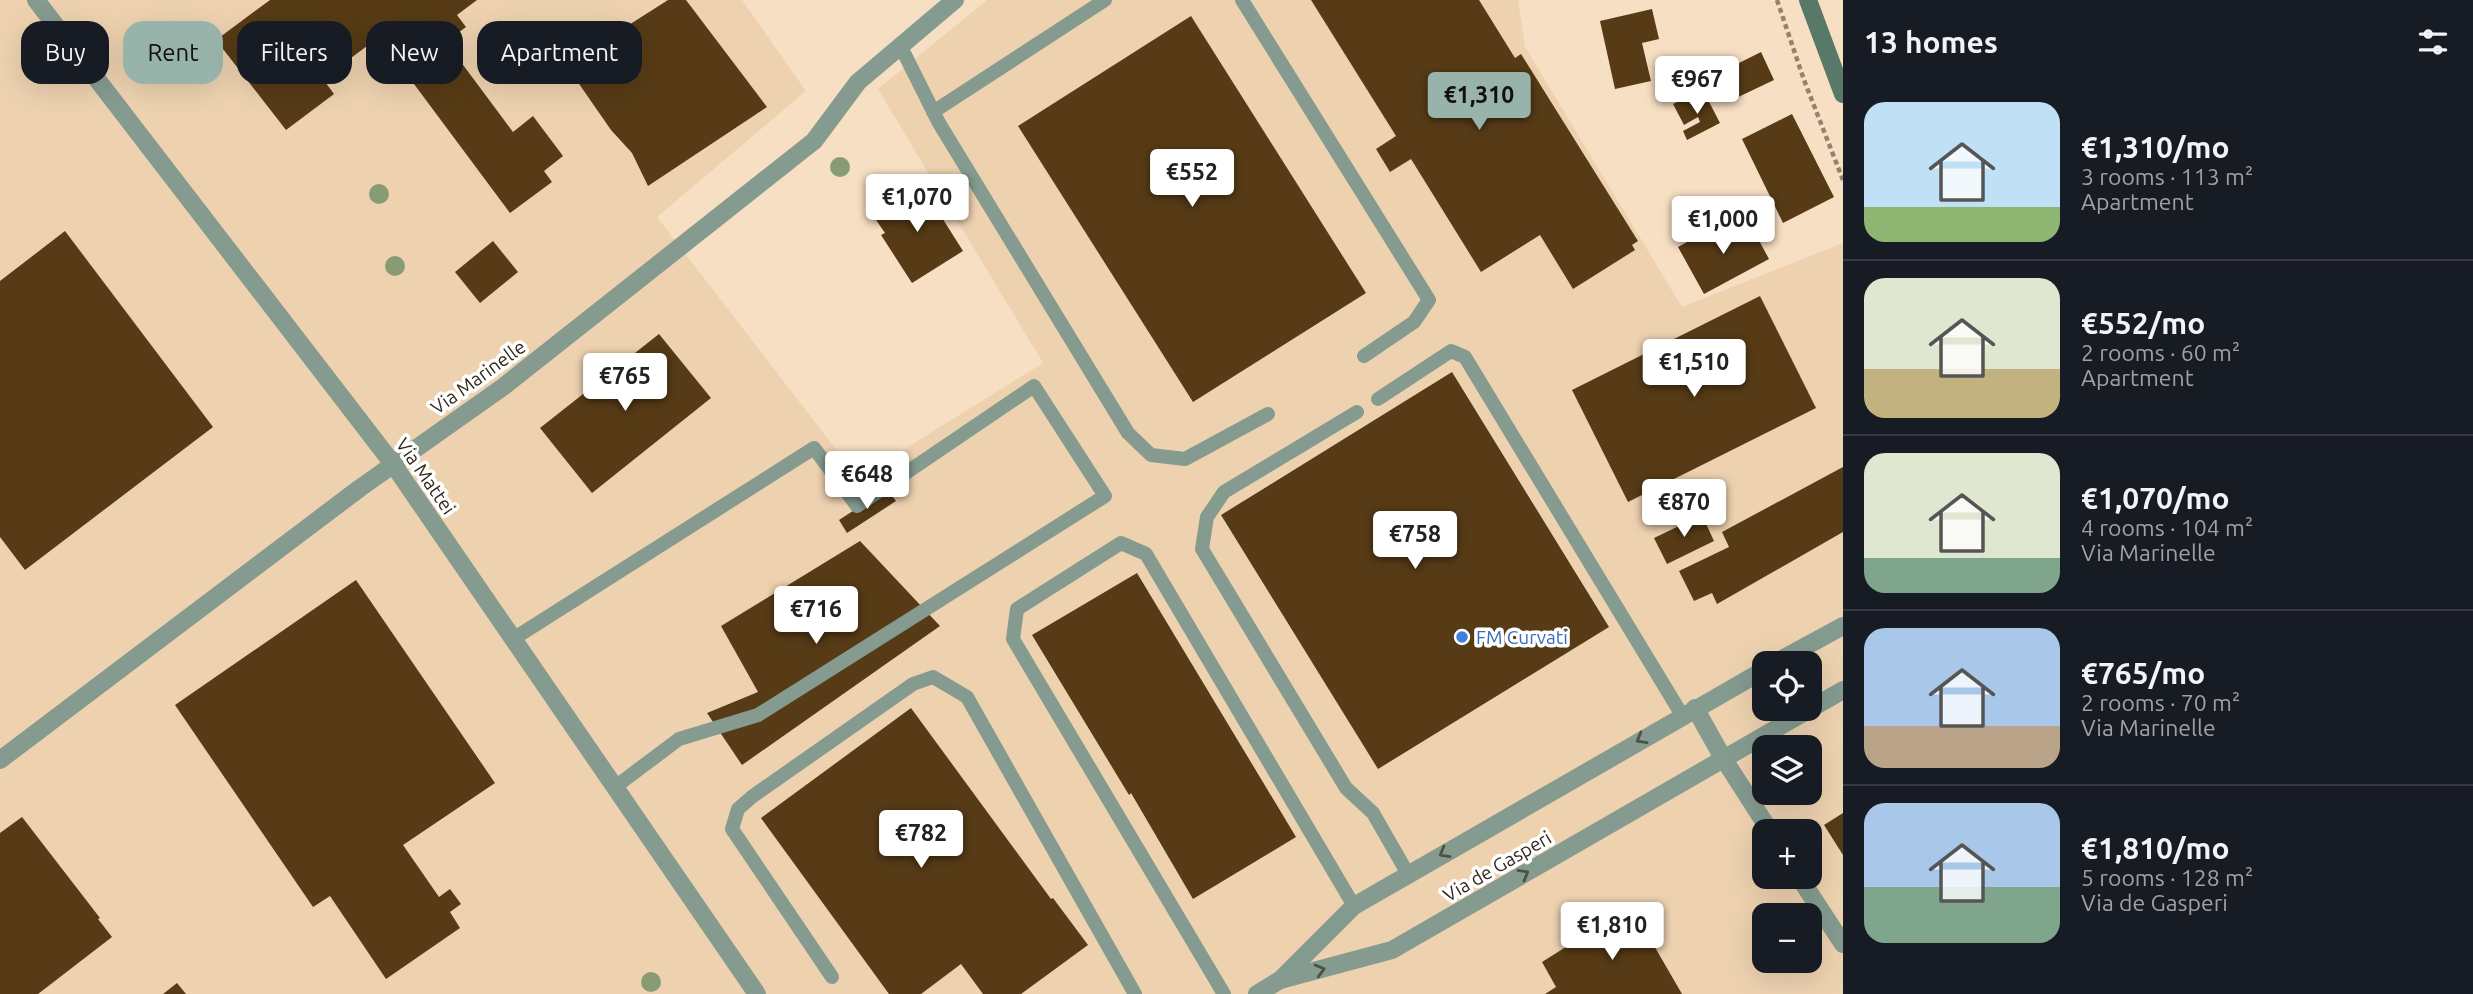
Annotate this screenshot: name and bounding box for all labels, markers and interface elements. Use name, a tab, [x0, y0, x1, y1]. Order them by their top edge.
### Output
chip: Buy	[21, 21, 109, 84]
chip: Rent	[123, 21, 223, 84]
chip: Filters	[237, 21, 352, 84]
chip: New	[366, 21, 463, 84]
chip: Apartment	[477, 21, 642, 84]
icon: filters	[2414, 23, 2452, 61]
text: 13 homes	[1864, 25, 1998, 59]
pin: €967	[1656, 57, 1738, 116]
text: €967	[1671, 66, 1723, 91]
pin: €1,310	[1422, 72, 1536, 132]
text: €1,310	[1444, 82, 1514, 107]
icon: home	[1920, 130, 2004, 214]
text: €1,310/mo	[2081, 130, 2230, 164]
pin: €552	[1151, 150, 1233, 209]
text: €552	[1166, 159, 1218, 184]
text: 3 rooms · 113 m²	[2081, 164, 2253, 189]
pin: €1,070	[860, 174, 974, 234]
text: €1,070	[882, 184, 952, 209]
text: Apartment	[2081, 189, 2194, 214]
pin: €1,000	[1666, 196, 1780, 256]
text: €1,000	[1688, 206, 1758, 231]
icon: home	[1920, 306, 2004, 390]
text: €552/mo	[2081, 306, 2205, 340]
street label: Via Marinelle	[427, 335, 529, 419]
pin: €1,510	[1637, 340, 1751, 399]
text: 2 rooms · 60 m²	[2081, 340, 2240, 365]
text: €1,510	[1659, 349, 1729, 374]
pin: €765	[584, 354, 666, 413]
text: €765	[599, 363, 651, 388]
text: Apartment	[2081, 365, 2194, 390]
street label: Via Mattei	[392, 434, 460, 518]
pin: €648	[826, 452, 908, 511]
text: €648	[841, 461, 893, 486]
pin: €870	[1643, 480, 1725, 539]
icon: home	[1920, 481, 2004, 565]
text: €1,070/mo	[2081, 481, 2230, 515]
text: €870	[1658, 489, 1710, 514]
pin: €758	[1374, 512, 1456, 571]
text: 4 rooms · 104 m²	[2081, 515, 2253, 540]
text: €758	[1389, 521, 1441, 546]
text: Via Marinelle	[2081, 540, 2216, 565]
pin: €716	[775, 586, 857, 646]
text: €716	[790, 596, 842, 621]
place label: FM Curvati	[1476, 626, 1568, 648]
marker: FM Curvati	[1454, 629, 1470, 645]
map controls	[1752, 651, 1822, 973]
button: locate	[1752, 651, 1822, 721]
icon: home	[1920, 656, 2004, 740]
text: €765/mo	[2081, 656, 2205, 690]
text: 2 rooms · 70 m²	[2081, 690, 2240, 715]
text: Via Marinelle	[2081, 715, 2216, 740]
one-way arrow	[1635, 731, 1648, 744]
button: layers	[1752, 735, 1822, 805]
pin: €782	[880, 810, 962, 870]
button: +	[1752, 819, 1822, 889]
text: €782	[895, 820, 947, 845]
street label: Via de Gasperi	[1439, 826, 1555, 906]
icon: home	[1920, 831, 2004, 915]
text: €1,810/mo	[2081, 831, 2230, 865]
one-way arrow	[1438, 845, 1451, 858]
text: 5 rooms · 128 m²	[2081, 865, 2253, 890]
one-way arrow	[1517, 869, 1530, 882]
text: Via de Gasperi	[2081, 890, 2228, 915]
pin: €1,810	[1555, 902, 1669, 962]
button: −	[1752, 903, 1822, 973]
text: €1,810	[1577, 912, 1647, 937]
one-way arrow	[1314, 964, 1326, 978]

